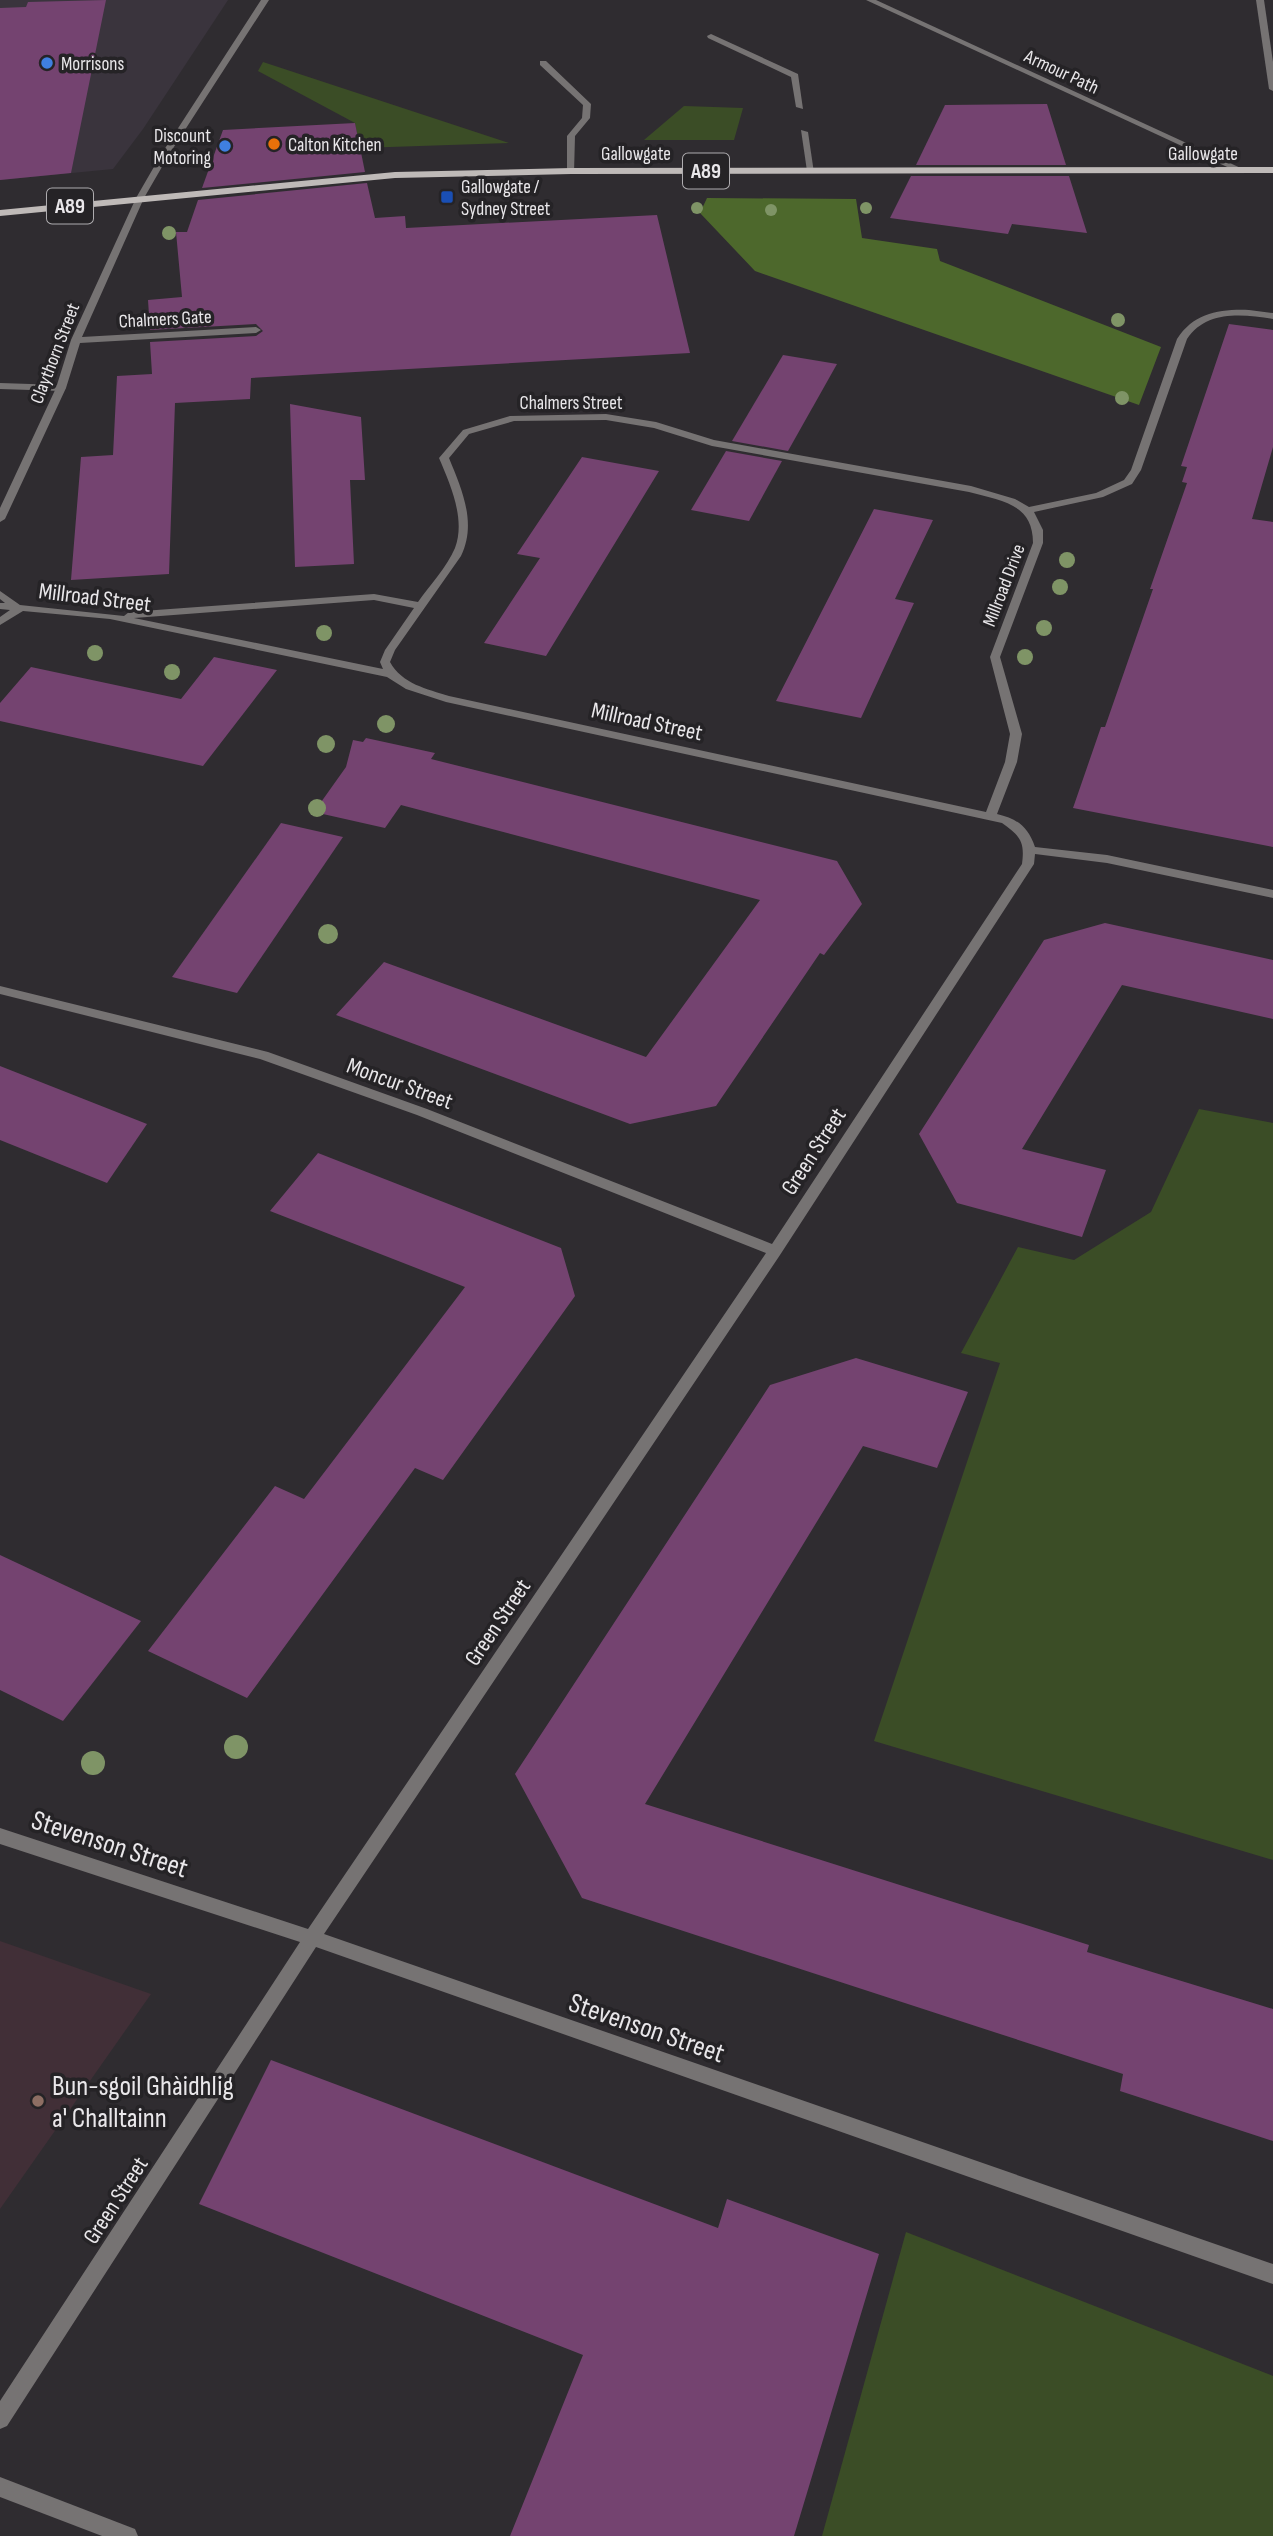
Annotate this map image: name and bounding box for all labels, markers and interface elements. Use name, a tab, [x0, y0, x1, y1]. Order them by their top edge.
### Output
street label: Armour Path	[1020, 45, 1102, 100]
place label: Morrisons	[61, 53, 124, 76]
marker: Morrisons	[39, 55, 55, 71]
place label: Discount Motoring	[154, 125, 211, 170]
place label: Calton Kitchen	[288, 134, 382, 157]
marker: Calton Kitchen	[266, 136, 282, 152]
marker: Discount Motoring	[217, 138, 233, 154]
street label: Gallowgate	[601, 143, 671, 166]
street label: Gallowgate	[1168, 143, 1238, 166]
road number: A89	[683, 154, 729, 188]
place label: Gallowgate / Sydney Street	[461, 176, 550, 221]
road number: A89	[47, 188, 93, 224]
marker: Gallowgate / Sydney Street	[439, 189, 455, 205]
street label: Claythorn Street	[26, 300, 85, 407]
street label: Chalmers Gate	[118, 306, 212, 333]
street label: Chalmers Street	[519, 392, 623, 415]
street label: Millroad Drive	[978, 541, 1031, 630]
street label: Millroad Street	[37, 577, 153, 619]
street label: Millroad Street	[589, 697, 705, 747]
street label: Moncur Street	[343, 1052, 456, 1116]
street label: Green Street	[775, 1103, 852, 1200]
street label: Green Street	[459, 1574, 537, 1671]
street label: Stevenson Street	[27, 1804, 192, 1885]
street label: Stevenson Street	[564, 1986, 729, 2070]
place label: Bun-sgoil Ghàidhlig a' Challtainn	[52, 2070, 234, 2135]
marker: Bun-sgoil Ghàidhlig a' Challtainn	[30, 2093, 46, 2109]
street label: Green Street	[77, 2152, 154, 2249]

